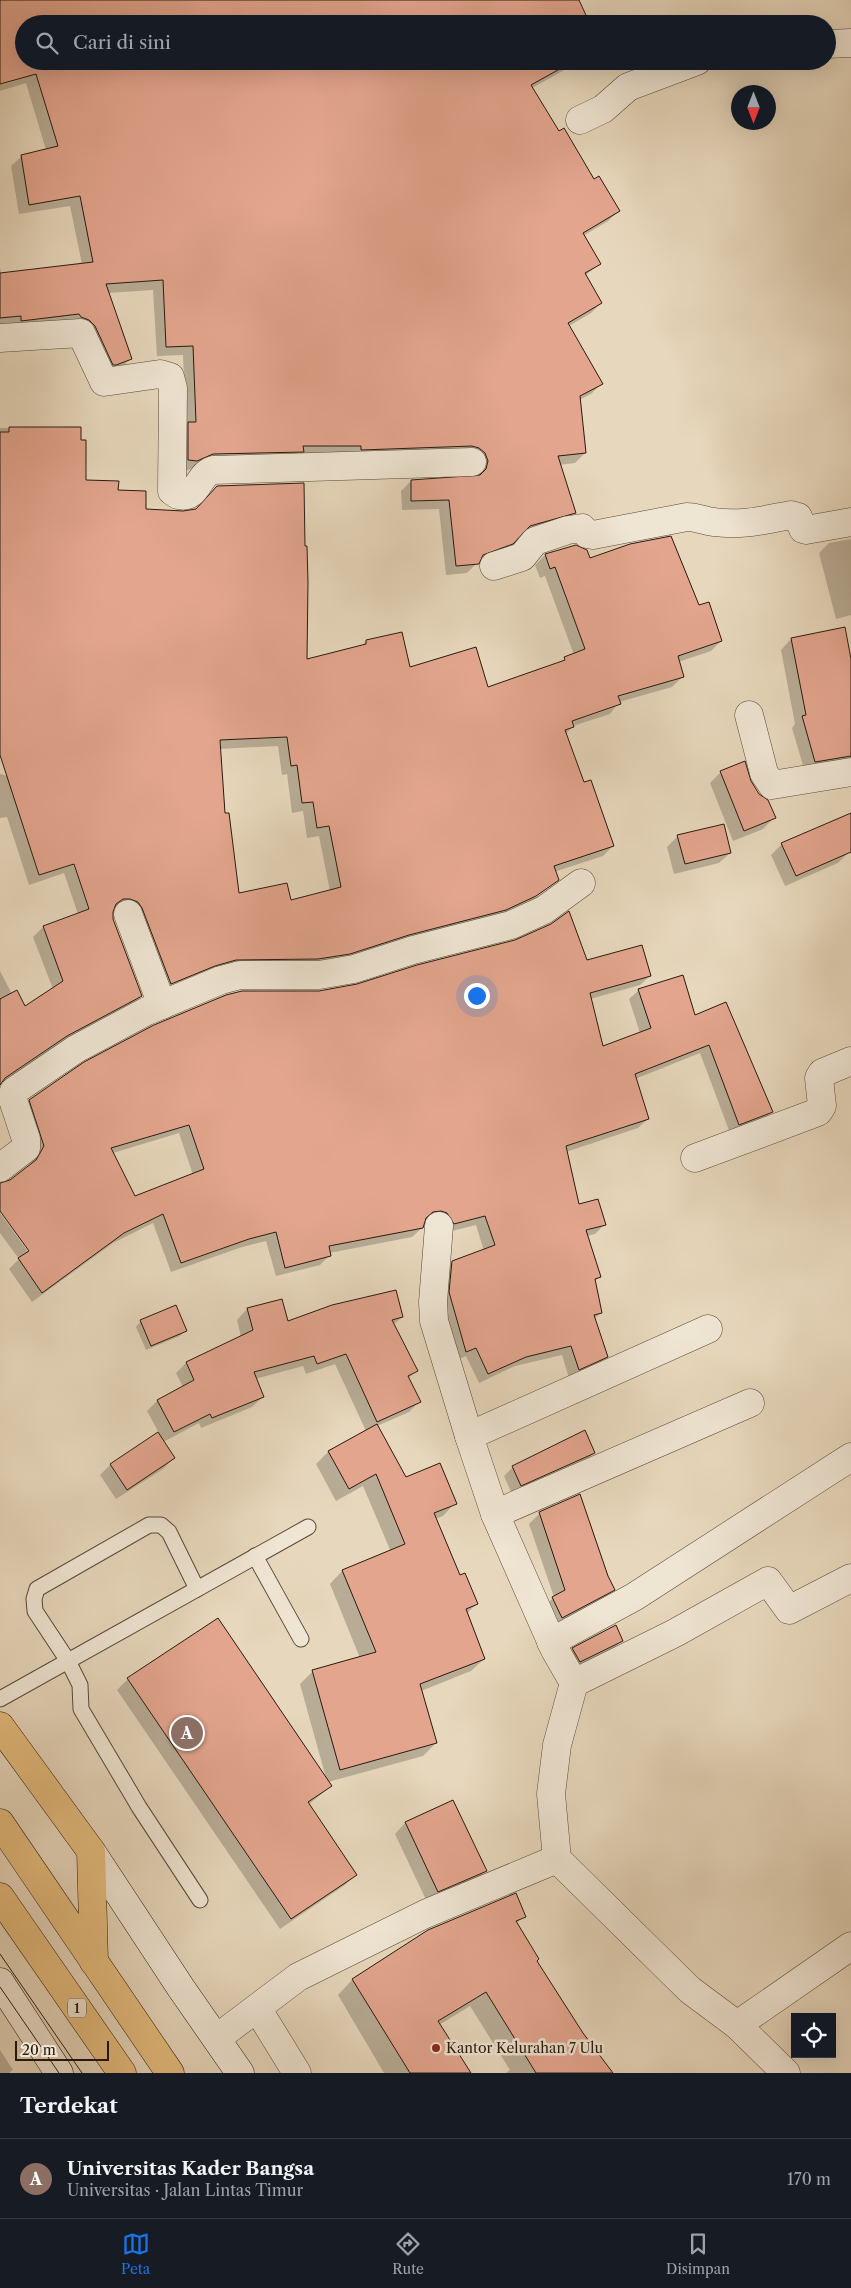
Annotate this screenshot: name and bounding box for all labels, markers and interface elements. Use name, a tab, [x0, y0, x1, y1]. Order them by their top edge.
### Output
search box	[15, 15, 836, 70]
icon: search	[33, 29, 61, 57]
text: Cari di sini	[73, 31, 171, 54]
north arrow	[731, 85, 776, 130]
your location	[464, 983, 490, 1009]
pin: A	[171, 1714, 203, 1752]
road number: 1	[68, 1999, 86, 2018]
map controls	[791, 2013, 836, 2058]
button: locate	[791, 2013, 836, 2058]
scale bar	[15, 2038, 109, 2061]
place label: Kantor Kelurahan 7 Ulu	[446, 2039, 604, 2057]
text: 20 m	[22, 2041, 56, 2059]
marker: Kantor Kelurahan 7 Ulu	[430, 2042, 442, 2054]
text: Terdekat	[20, 2093, 118, 2118]
text: Universitas Kader Bangsa	[67, 2157, 314, 2180]
text: A	[30, 2169, 42, 2189]
text: 170 m	[787, 2169, 831, 2189]
text: Universitas · Jalan Lintas Timur	[67, 2180, 303, 2200]
tab: Peta	[121, 2230, 150, 2278]
tab: Rute	[392, 2230, 424, 2278]
tab: Disimpan	[666, 2230, 730, 2278]

